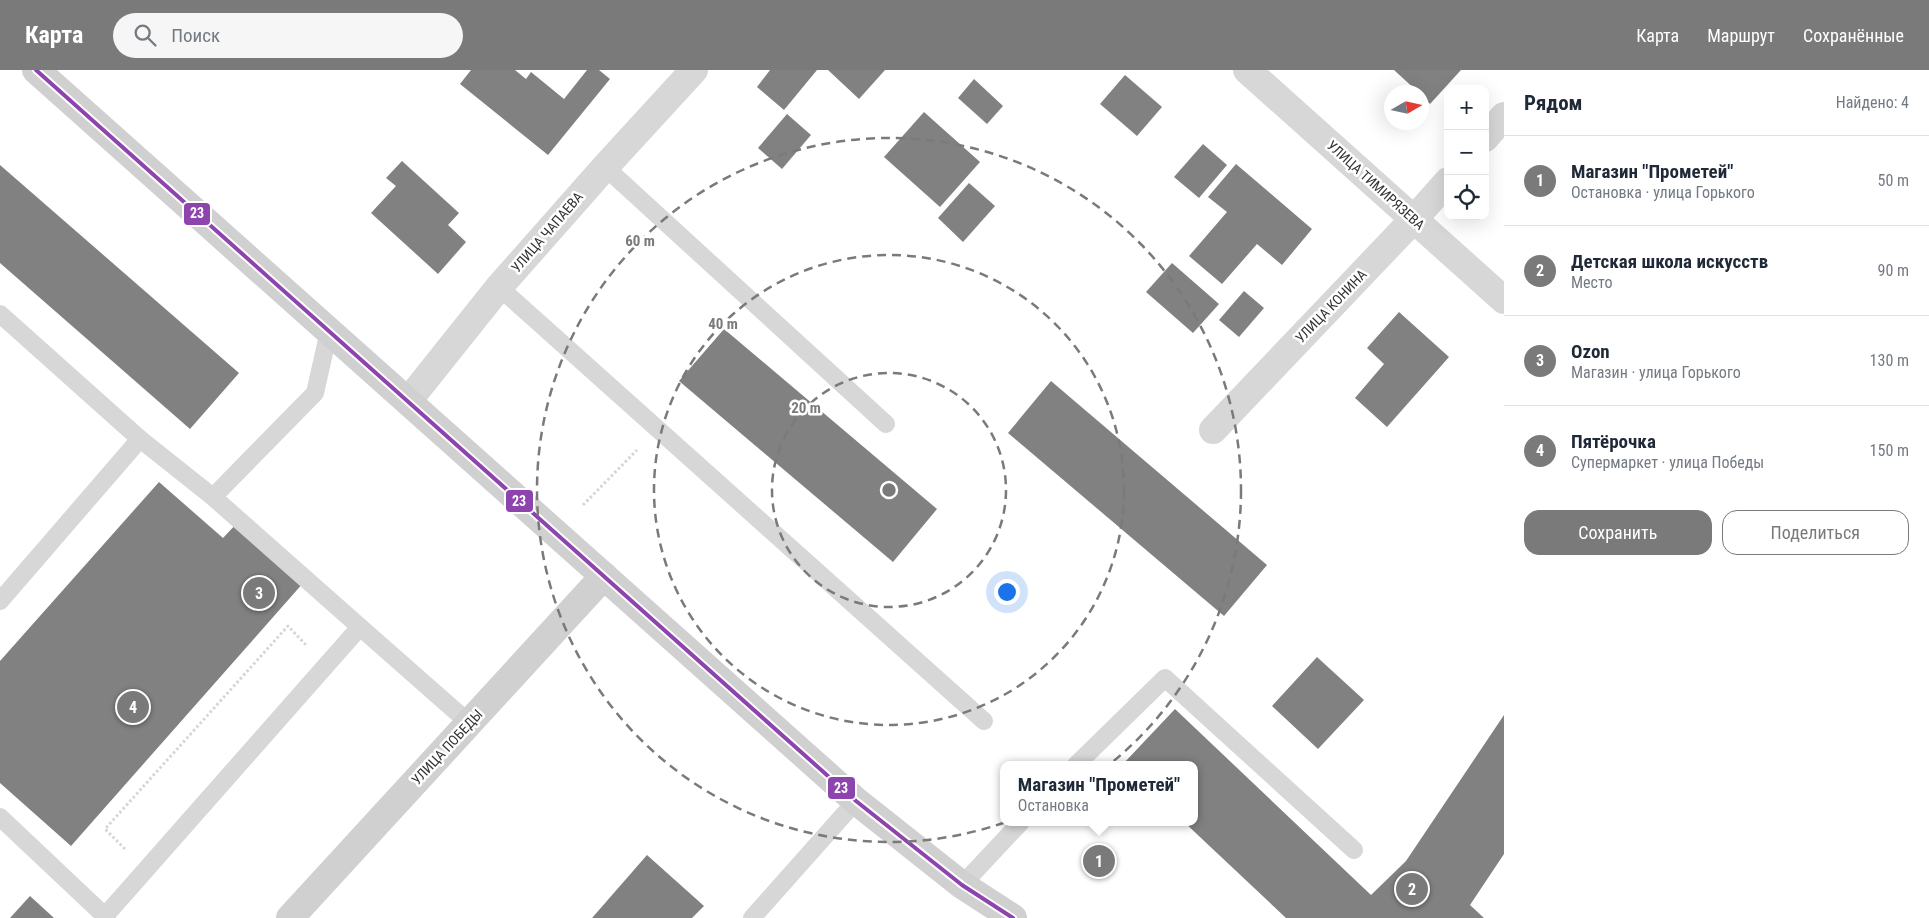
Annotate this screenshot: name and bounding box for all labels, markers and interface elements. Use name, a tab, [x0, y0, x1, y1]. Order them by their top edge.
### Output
search box	[113, 13, 463, 58]
text: Карта	[25, 21, 83, 49]
icon: search	[131, 21, 159, 49]
text: Поиск	[171, 24, 220, 47]
text: Карта	[1636, 25, 1679, 46]
text: Маршрут	[1707, 25, 1775, 46]
text: Сохранённые	[1803, 25, 1904, 46]
north arrow	[1384, 85, 1429, 130]
map controls	[1444, 85, 1489, 220]
button: +	[1444, 85, 1489, 130]
text: Рядом	[1524, 91, 1583, 115]
text: Найдено: 4	[1836, 93, 1909, 112]
button: −	[1444, 130, 1489, 175]
street label: УЛИЦА ТИМИРЯЗЕВА	[1324, 137, 1428, 233]
text: Магазин "Прометей"	[1571, 160, 1733, 183]
text: 1	[1536, 171, 1544, 190]
text: 50 m	[1877, 171, 1909, 190]
button: locate	[1444, 175, 1489, 220]
text: Остановка · улица Горького	[1571, 183, 1755, 202]
street label: УЛИЦА ЧАПАЕВА	[508, 189, 586, 275]
line badge: 23	[183, 202, 211, 226]
text: 23	[190, 205, 204, 221]
text: 60 m	[625, 232, 655, 250]
text: Детская школа искусств	[1571, 250, 1768, 273]
text: 2	[1536, 261, 1544, 280]
text: 90 m	[1877, 261, 1909, 280]
street label: УЛИЦА КОНИНА	[1292, 266, 1370, 346]
text: Место	[1571, 273, 1612, 292]
text: 40 m	[708, 315, 738, 333]
text: Ozon	[1571, 340, 1610, 363]
text: 3	[1536, 351, 1544, 370]
text: 130 m	[1870, 351, 1909, 370]
text: Магазин · улица Горького	[1571, 363, 1741, 382]
text: 20 m	[791, 399, 821, 417]
text: Пятёрочка	[1571, 430, 1656, 453]
text: 4	[1536, 441, 1544, 460]
text: 150 m	[1870, 441, 1909, 460]
text: Супермаркет · улица Победы	[1571, 453, 1764, 472]
centre of rings	[880, 481, 898, 499]
line badge: 23	[505, 489, 534, 513]
text: 23	[512, 493, 526, 509]
button: Сохранить	[1524, 510, 1712, 555]
button: Поделиться	[1722, 510, 1909, 555]
pin: 3	[243, 574, 275, 612]
your location	[994, 579, 1020, 605]
pin: 4	[117, 688, 149, 726]
street label: УЛИЦА ПОБЕДЫ	[408, 706, 486, 788]
popup	[1000, 761, 1198, 826]
text: Магазин "Прометей"	[1018, 773, 1180, 796]
line badge: 23	[827, 776, 856, 800]
text: 23	[834, 780, 848, 796]
text: Остановка	[1018, 796, 1089, 815]
pin: 1	[1083, 842, 1115, 880]
pin: 2	[1396, 870, 1428, 908]

